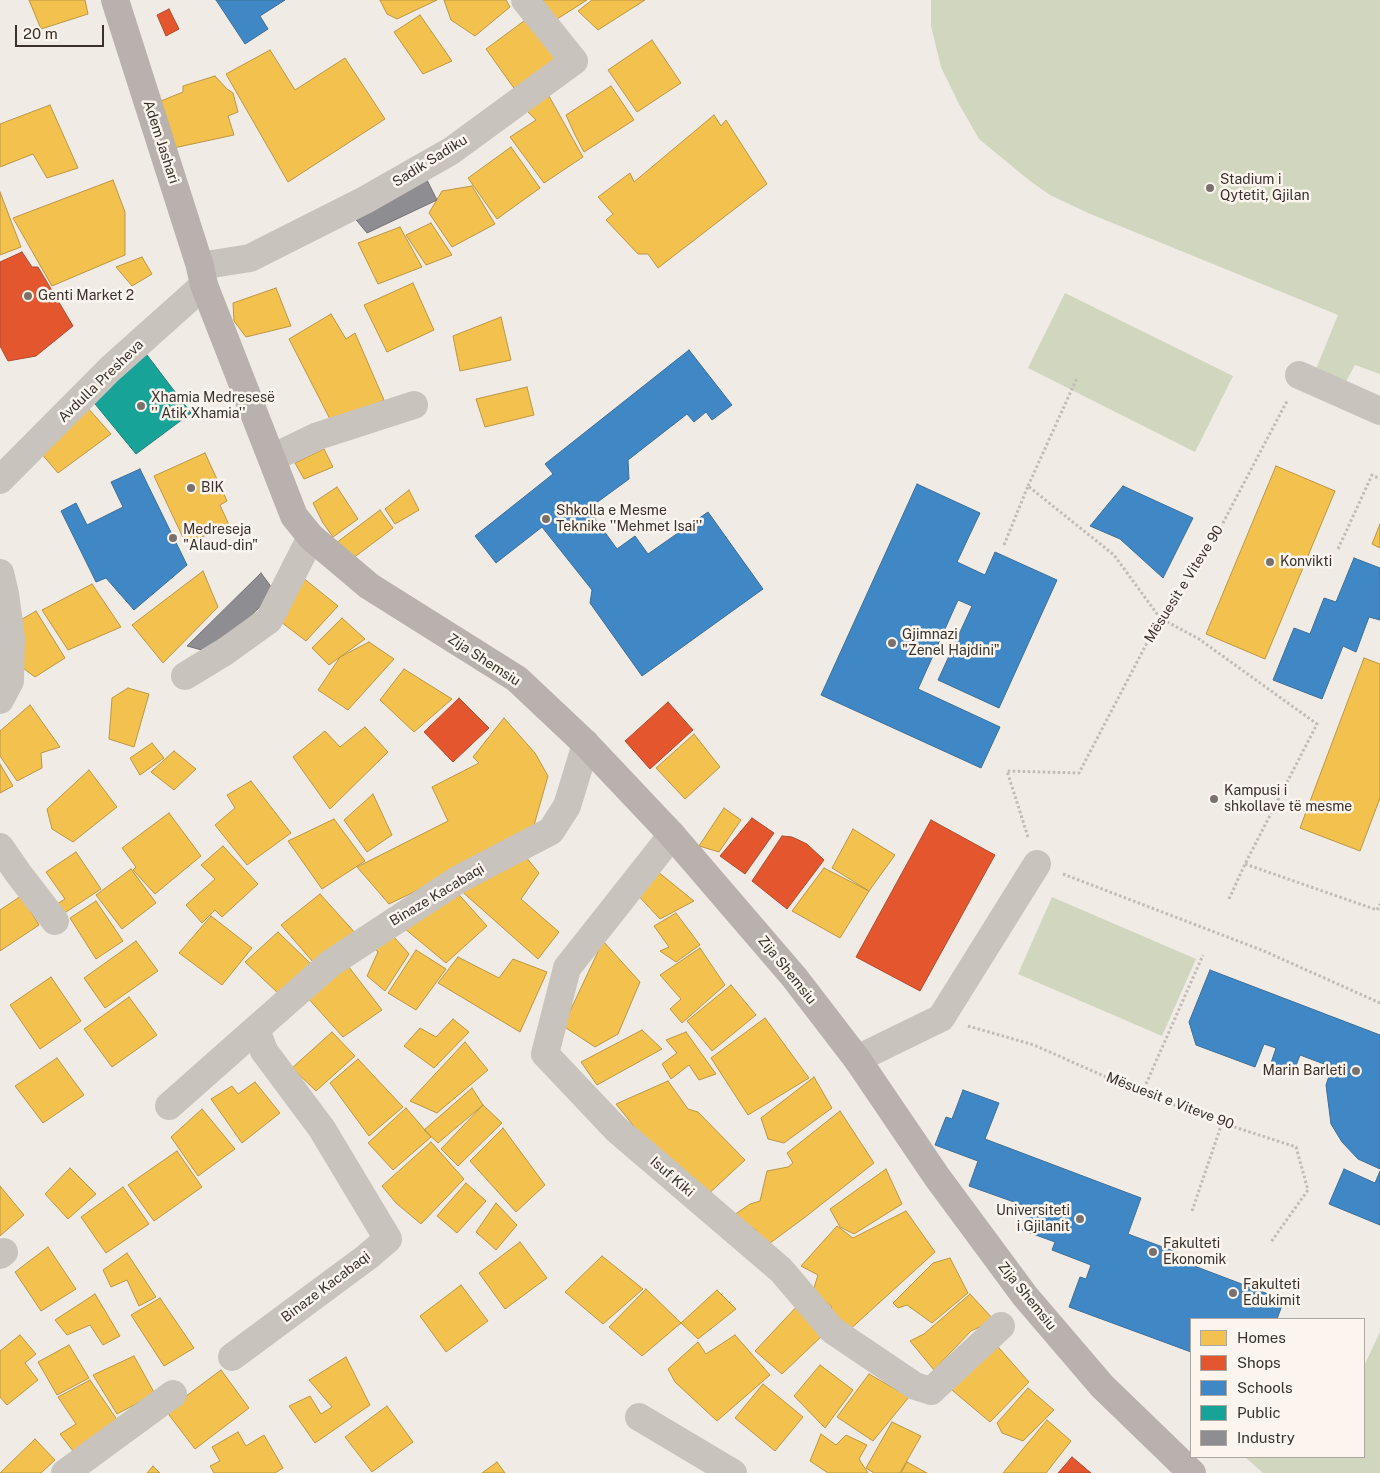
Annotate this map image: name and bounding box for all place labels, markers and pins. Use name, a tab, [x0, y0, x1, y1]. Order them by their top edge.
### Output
place label: Stadium i Qytetit, Gjilan	[1220, 172, 1310, 204]
marker: Stadium i Qytetit, Gjilan	[1204, 182, 1216, 194]
place label: Genti Market 2	[38, 288, 134, 304]
marker: Genti Market 2	[22, 290, 34, 302]
place label: Xhamia Medresesë '' Atik Xhamia''	[151, 390, 275, 422]
marker: Xhamia Medresesë '' Atik Xhamia''	[135, 400, 147, 412]
place label: BIK	[201, 480, 224, 496]
marker: BIK	[185, 482, 197, 494]
place label: Shkolla e Mesme Teknike ''Mehmet Isai''	[556, 503, 703, 536]
marker: Shkolla e Mesme Teknike ''Mehmet Isai''	[540, 513, 552, 525]
place label: Medreseja "Alaud-din"	[183, 522, 258, 554]
marker: Medreseja "Alaud-din"	[167, 532, 179, 544]
place label: Konvikti	[1280, 554, 1332, 570]
marker: Konvikti	[1264, 556, 1276, 568]
place label: Gjimnazi "Zenel Hajdini"	[902, 627, 1000, 660]
marker: Gjimnazi "Zenel Hajdini"	[886, 637, 898, 649]
place label: Kampusi i shkollave të mesme	[1224, 783, 1352, 816]
marker: Kampusi i shkollave të mesme	[1208, 793, 1220, 805]
place label: Marin Barleti	[1262, 1063, 1346, 1079]
marker: Marin Barleti	[1350, 1065, 1362, 1077]
place label: Universiteti i Gjilanit	[996, 1203, 1070, 1236]
marker: Universiteti i Gjilanit	[1074, 1213, 1086, 1225]
place label: Fakulteti Ekonomik	[1163, 1236, 1226, 1268]
marker: Fakulteti Ekonomik	[1147, 1246, 1159, 1258]
place label: Fakulteti Edukimit	[1243, 1277, 1301, 1310]
marker: Fakulteti Edukimit	[1227, 1287, 1239, 1299]

